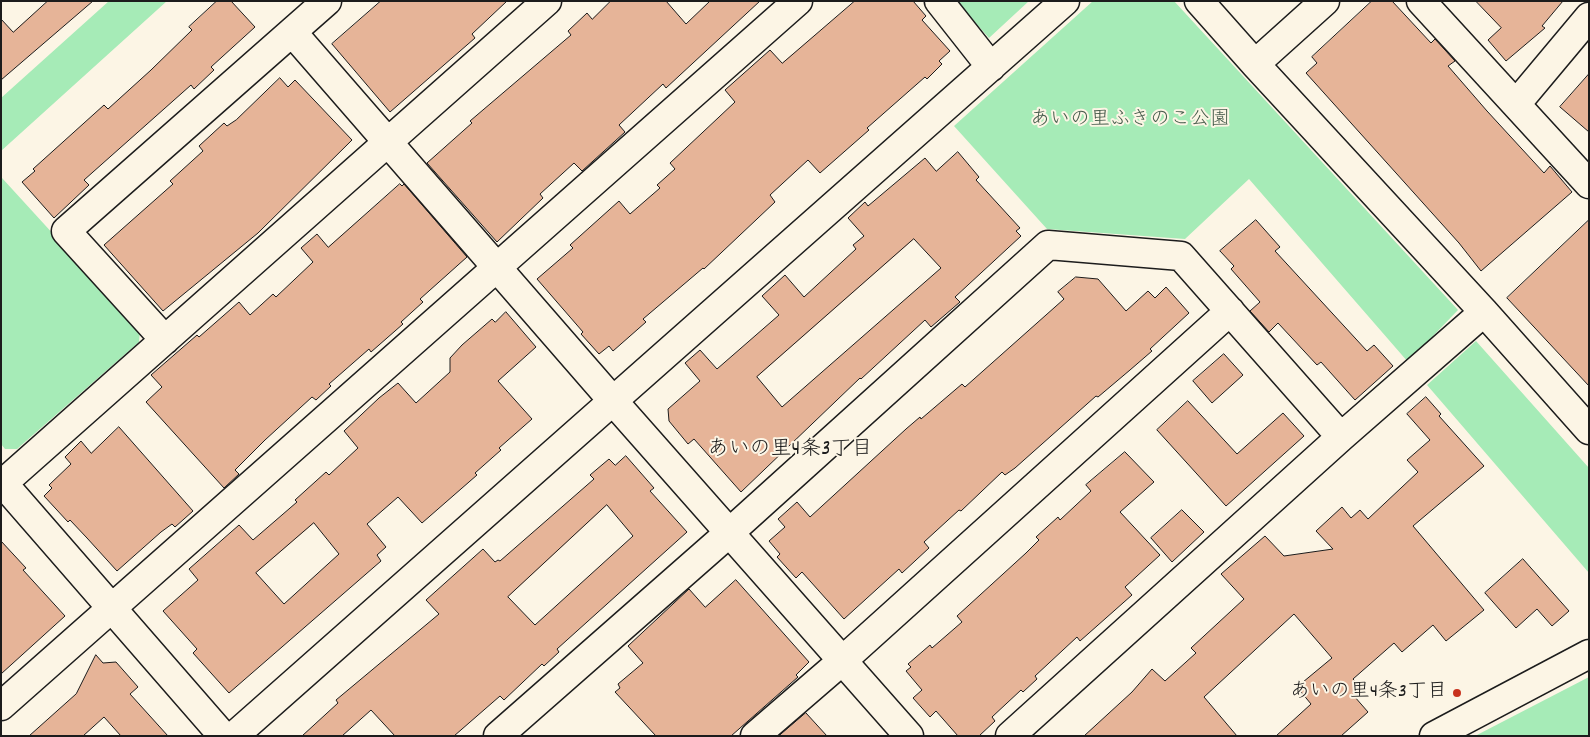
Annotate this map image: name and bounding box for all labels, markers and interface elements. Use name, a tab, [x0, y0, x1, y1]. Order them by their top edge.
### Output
park label: あいの里ふきのこ公園	[1030, 109, 1230, 133]
district label: あいの里4条3丁目	[707, 438, 873, 464]
place label: あいの里4条3丁目	[1290, 681, 1447, 705]
marker: あいの里4条3丁目	[1451, 687, 1463, 699]

